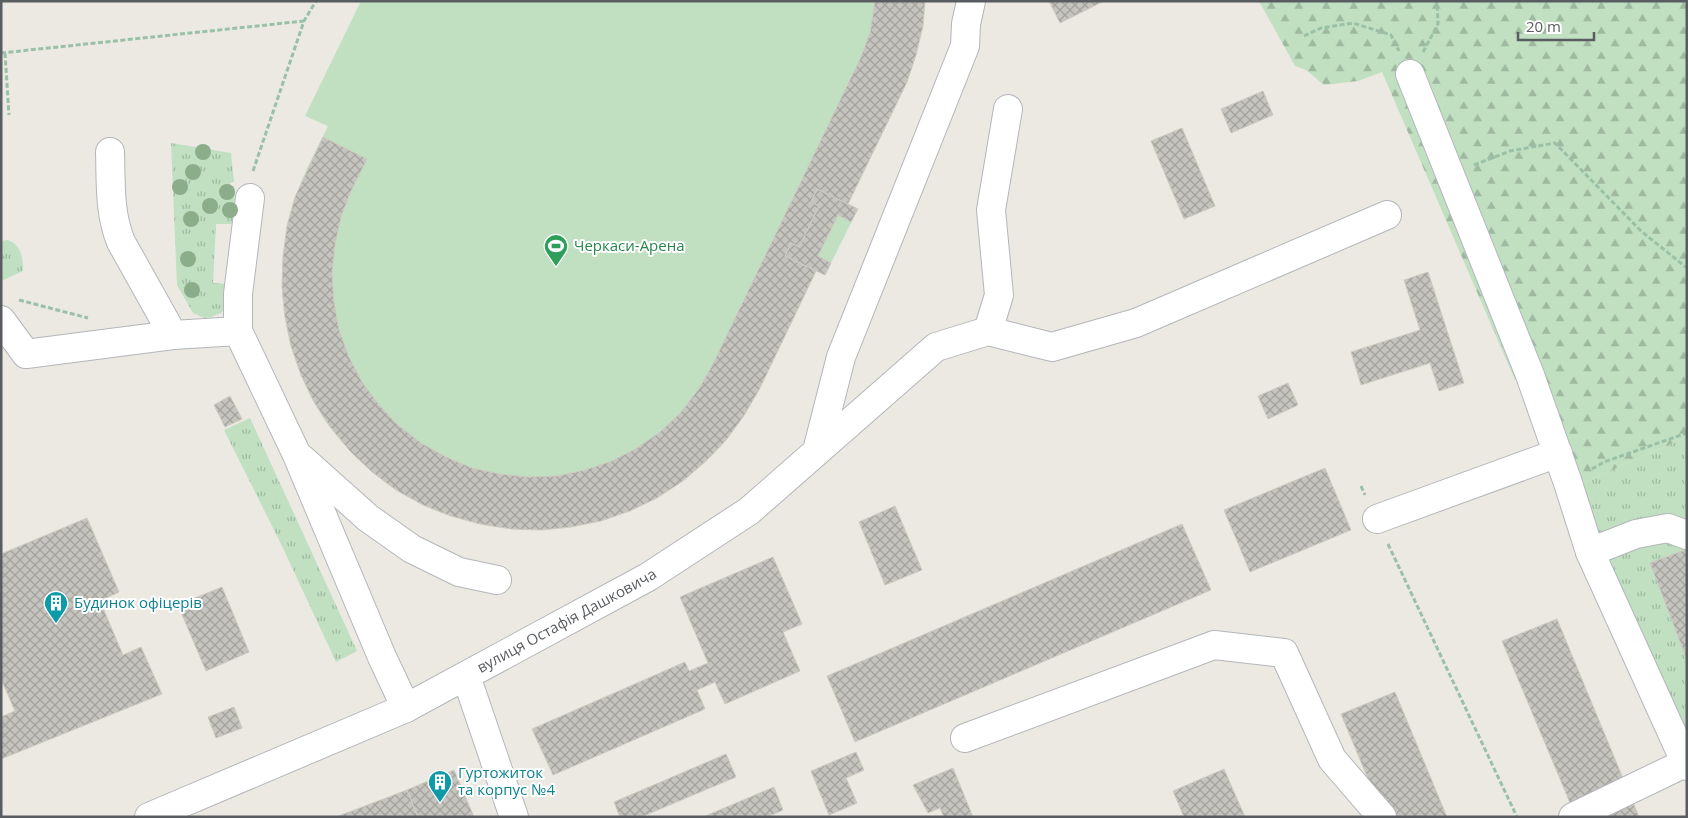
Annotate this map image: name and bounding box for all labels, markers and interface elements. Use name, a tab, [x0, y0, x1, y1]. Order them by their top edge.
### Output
scale bar	[1518, 10, 1594, 42]
text: 20 m	[1526, 16, 1561, 36]
sports icon: Черкаси-Арена	[543, 233, 569, 267]
place label: Черкаси-Арена	[574, 235, 685, 255]
street label: вулиця Остафія Дашковича	[473, 563, 660, 677]
building icon: Будинок офіцерів	[43, 590, 69, 624]
place label: Будинок офіцерів	[74, 592, 202, 612]
place label: Гуртожиток та корпус №4	[458, 762, 555, 799]
building icon: Гуртожиток та корпус №4	[427, 769, 453, 803]

